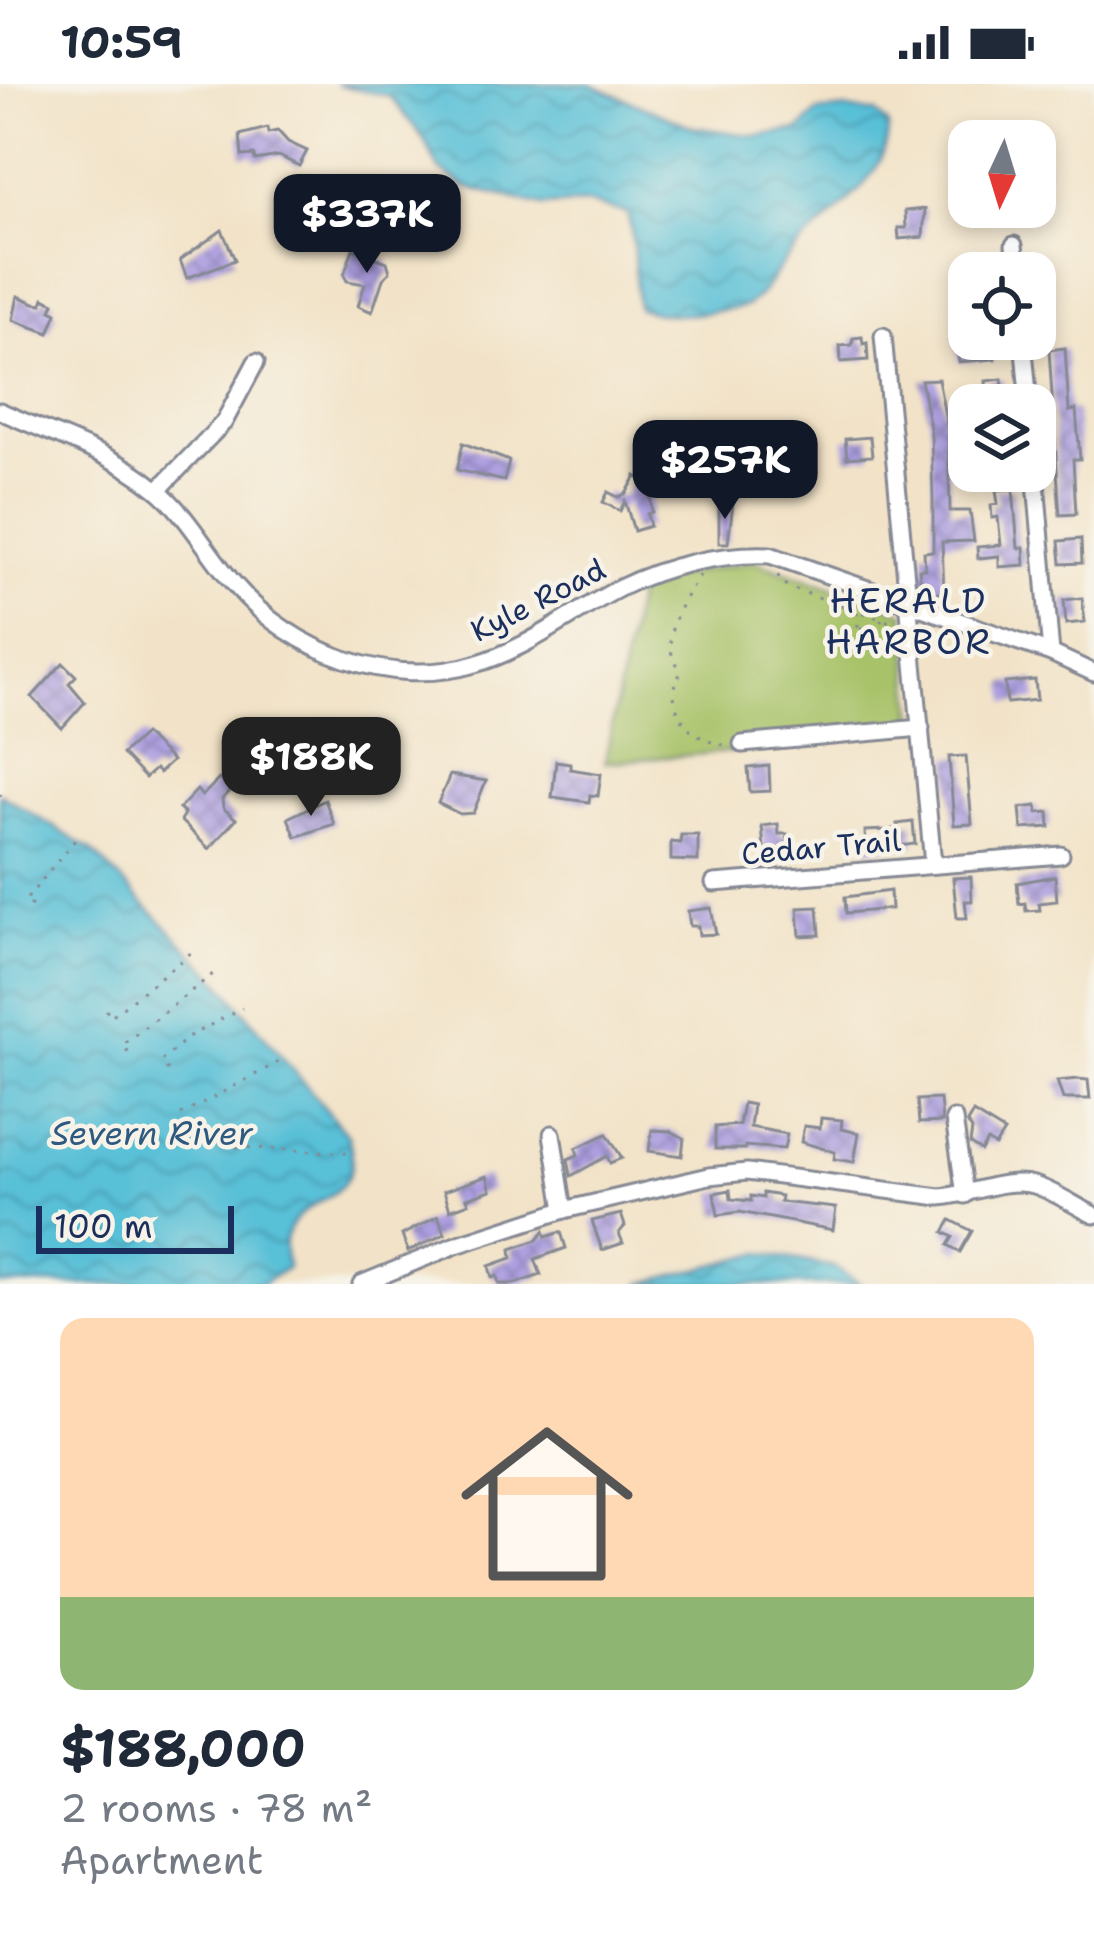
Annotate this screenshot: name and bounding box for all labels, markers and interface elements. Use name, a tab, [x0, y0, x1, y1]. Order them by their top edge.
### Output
text: 10:59	[60, 12, 183, 72]
north arrow	[948, 120, 1056, 228]
map controls	[948, 120, 1056, 492]
pin: $337K	[283, 174, 451, 276]
text: $337K	[301, 187, 433, 239]
button: locate	[948, 252, 1056, 360]
button: layers	[948, 384, 1056, 492]
pin: $257K	[641, 420, 809, 522]
text: $257K	[660, 433, 790, 485]
street label: Kyle Road	[463, 549, 613, 651]
district label: HERALD HARBOR	[825, 576, 993, 666]
pin: $188K	[227, 717, 395, 819]
text: $188K	[249, 730, 373, 782]
street label: Cedar Trail	[739, 820, 903, 874]
water label: Severn River	[51, 1111, 253, 1156]
scale bar	[36, 1200, 234, 1253]
text: 100 m	[54, 1204, 153, 1249]
icon: home	[439, 1396, 655, 1612]
text: $188,000	[60, 1714, 306, 1782]
text: 2 rooms · 78 m²	[60, 1782, 372, 1834]
text: Apartment	[60, 1834, 263, 1886]

